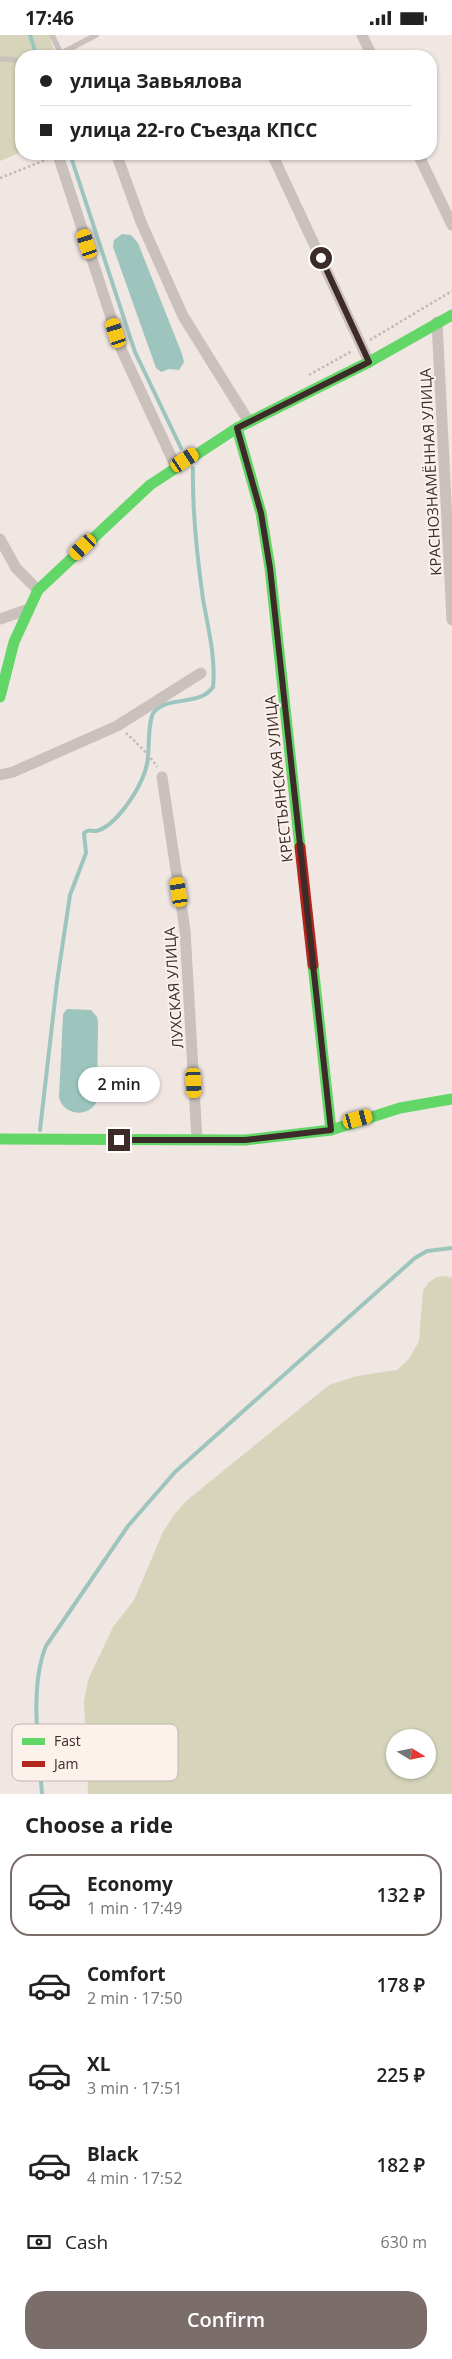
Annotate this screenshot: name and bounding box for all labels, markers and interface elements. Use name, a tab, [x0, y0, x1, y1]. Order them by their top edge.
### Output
text: 17:46	[25, 5, 74, 31]
text: улица Завьялова	[70, 68, 242, 94]
text: улица 22-го Съезда КПСС	[70, 117, 317, 143]
car	[75, 227, 98, 261]
route start	[310, 247, 332, 269]
car	[104, 316, 127, 350]
street label: КРАСНОЗНАМЁННАЯ УЛИЦА	[415, 367, 445, 576]
car	[168, 445, 201, 475]
car	[66, 531, 99, 563]
street label: КРЕСТЬЯНСКАЯ УЛИЦА	[259, 694, 297, 863]
car	[169, 876, 188, 908]
street label: ЛУХСКАЯ УЛИЦА	[159, 926, 187, 1049]
callout: 2 min	[78, 1067, 160, 1103]
car	[185, 1068, 202, 1098]
text: 2 min	[97, 1073, 141, 1095]
car	[341, 1108, 374, 1130]
route end	[108, 1129, 130, 1151]
legend	[12, 1724, 178, 1781]
north arrow	[386, 1729, 436, 1779]
map controls	[386, 1729, 436, 1779]
text: Fast	[54, 1731, 81, 1750]
text: Jam	[52, 1754, 79, 1773]
text: Choose a ride	[25, 1809, 173, 1839]
text: Economy	[87, 1871, 173, 1897]
icon: car	[27, 1873, 72, 1918]
text: 132 ₽	[376, 1882, 425, 1908]
text: 1 min · 17:49	[87, 1897, 182, 1919]
text: Comfort	[87, 1961, 166, 1987]
icon: car	[27, 1963, 72, 2008]
text: 178 ₽	[376, 1972, 425, 1998]
text: 2 min · 17:50	[87, 1987, 182, 2009]
text: XL	[87, 2051, 110, 2077]
icon: car	[27, 2053, 72, 2098]
text: 225 ₽	[376, 2062, 425, 2088]
text: 3 min · 17:51	[87, 2077, 182, 2099]
text: Black	[87, 2141, 139, 2167]
icon: car	[27, 2143, 72, 2188]
text: 182 ₽	[376, 2152, 425, 2178]
text: 4 min · 17:52	[87, 2167, 182, 2189]
icon: cash	[25, 2228, 53, 2256]
text: Cash	[65, 2229, 108, 2255]
text: 630 m	[381, 2231, 427, 2253]
button: Confirm	[25, 2291, 427, 2349]

